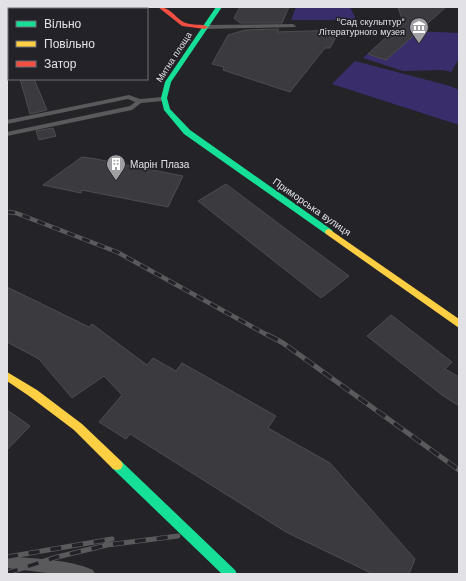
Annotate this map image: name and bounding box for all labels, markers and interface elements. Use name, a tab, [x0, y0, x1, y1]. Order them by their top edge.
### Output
legend	[8, 8, 148, 80]
museum icon: "Сад скульптур" Літературного музея	[408, 16, 430, 44]
text: Вільно	[44, 17, 82, 31]
place label: "Сад скульптур" Літературного музея	[319, 17, 405, 37]
street label: Митна площа	[154, 30, 194, 84]
text: Повільно	[44, 37, 95, 51]
text: Затор	[44, 57, 77, 71]
building icon: Марін Плаза	[105, 153, 127, 181]
place label: Марін Плаза	[130, 159, 190, 170]
street label: Приморська вулиця	[271, 176, 353, 238]

